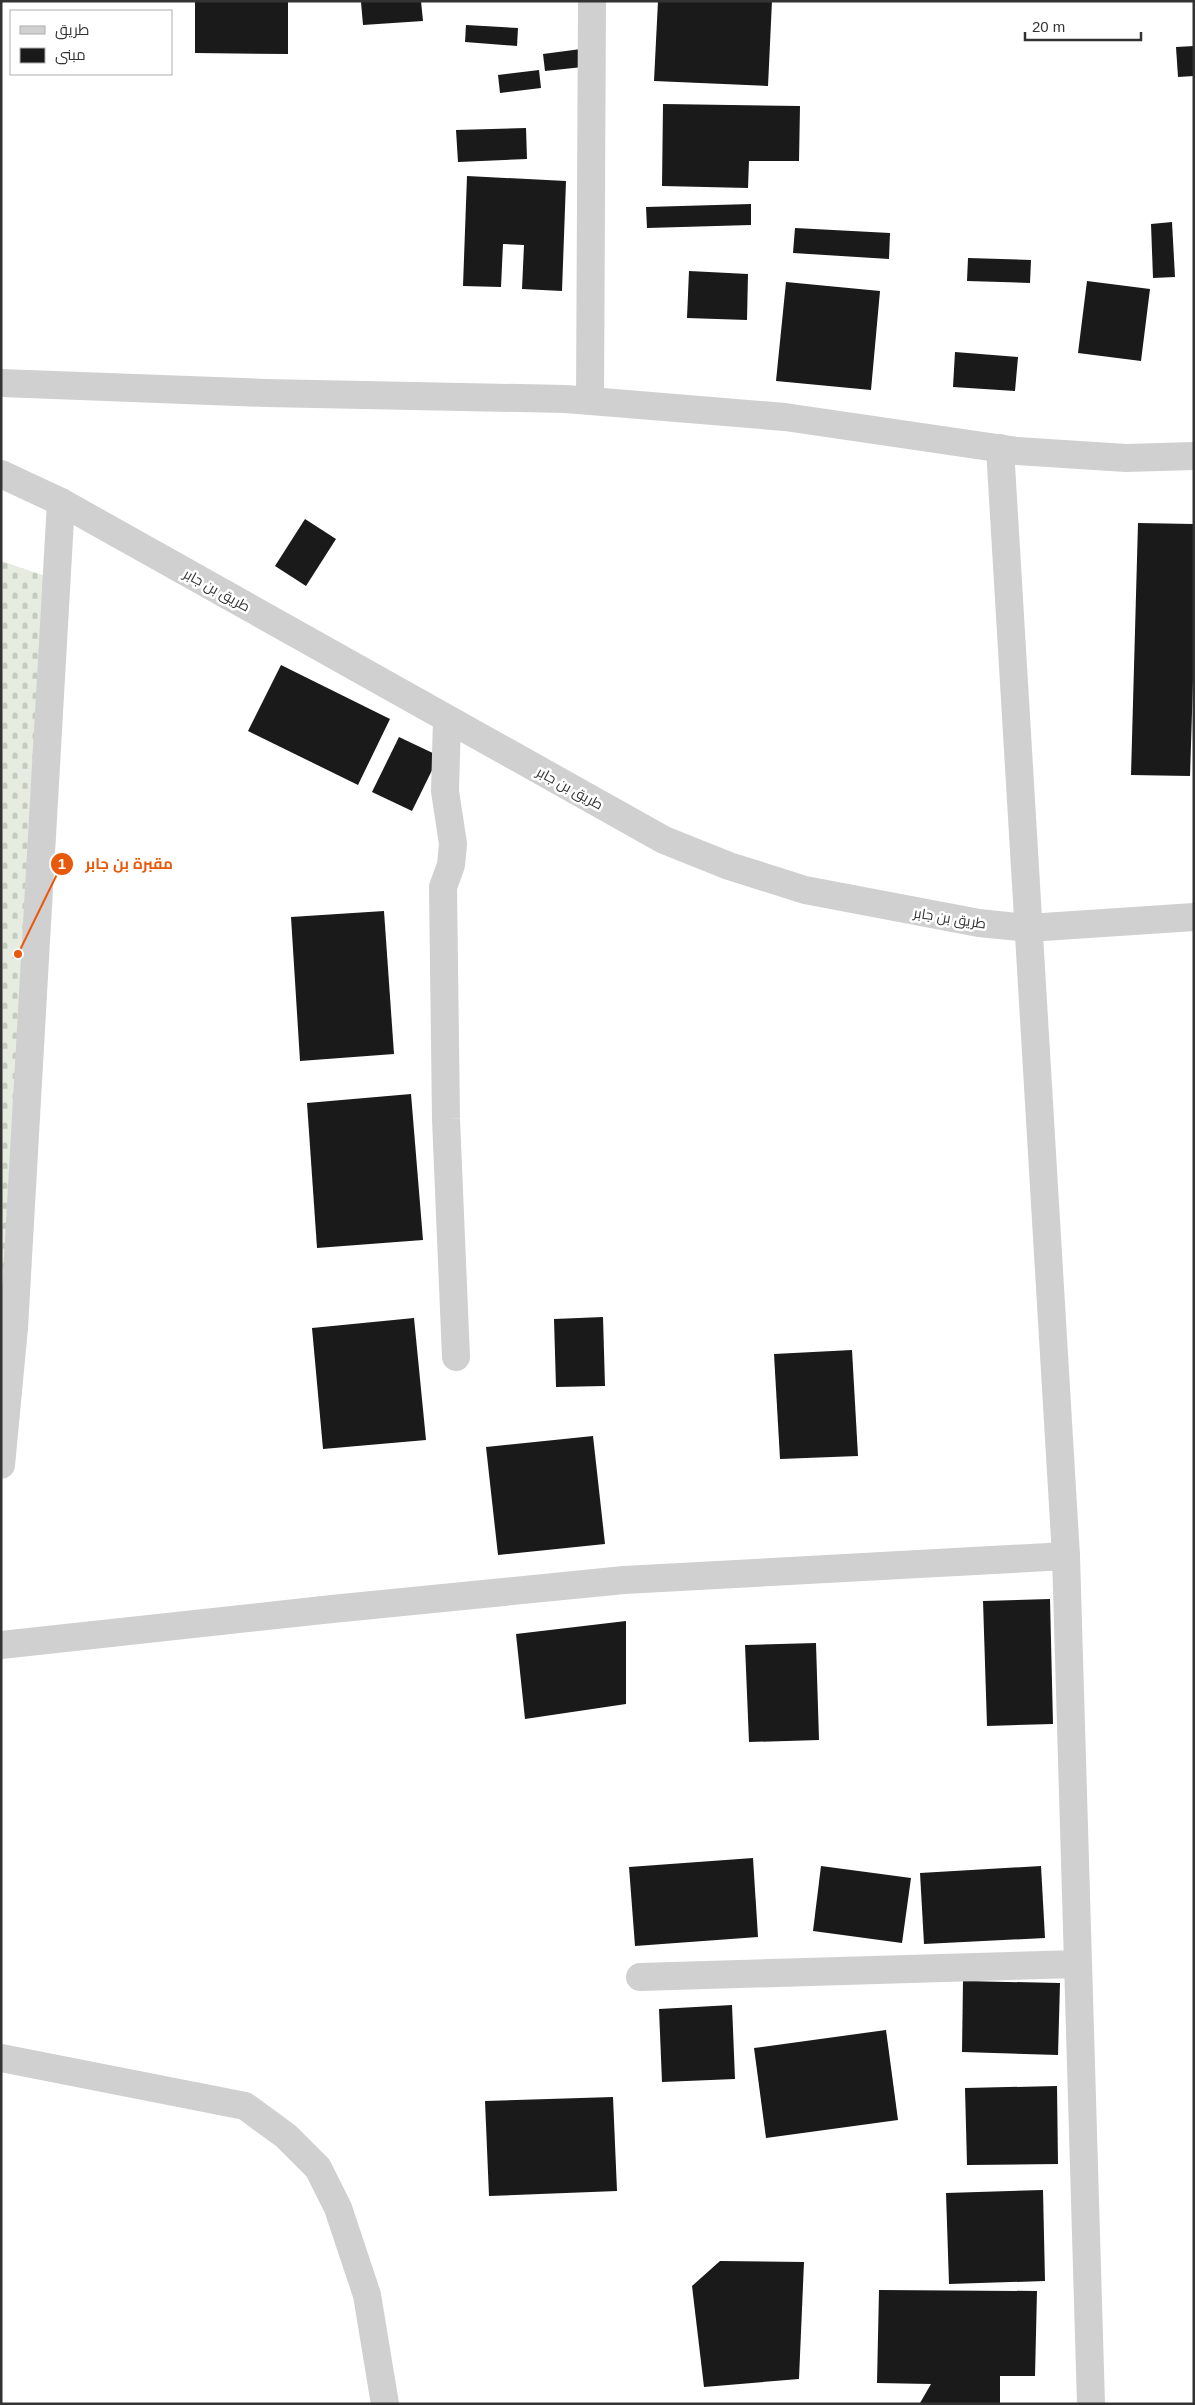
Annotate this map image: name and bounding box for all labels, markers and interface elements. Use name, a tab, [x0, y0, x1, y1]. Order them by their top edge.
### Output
legend	[10, 10, 172, 75]
scale bar	[1025, 10, 1141, 42]
text: 20 m	[1032, 18, 1065, 35]
text: طريق	[55, 21, 89, 40]
text: مبنى	[55, 46, 86, 65]
street label: طريق بن جابر	[180, 565, 253, 616]
street label: طريق بن جابر	[533, 763, 606, 814]
callout: مقبرة بن جابر	[50, 849, 182, 879]
text: 1	[58, 855, 66, 872]
text: مقبرة بن جابر	[84, 855, 173, 873]
street label: طريق بن جابر	[911, 904, 987, 933]

